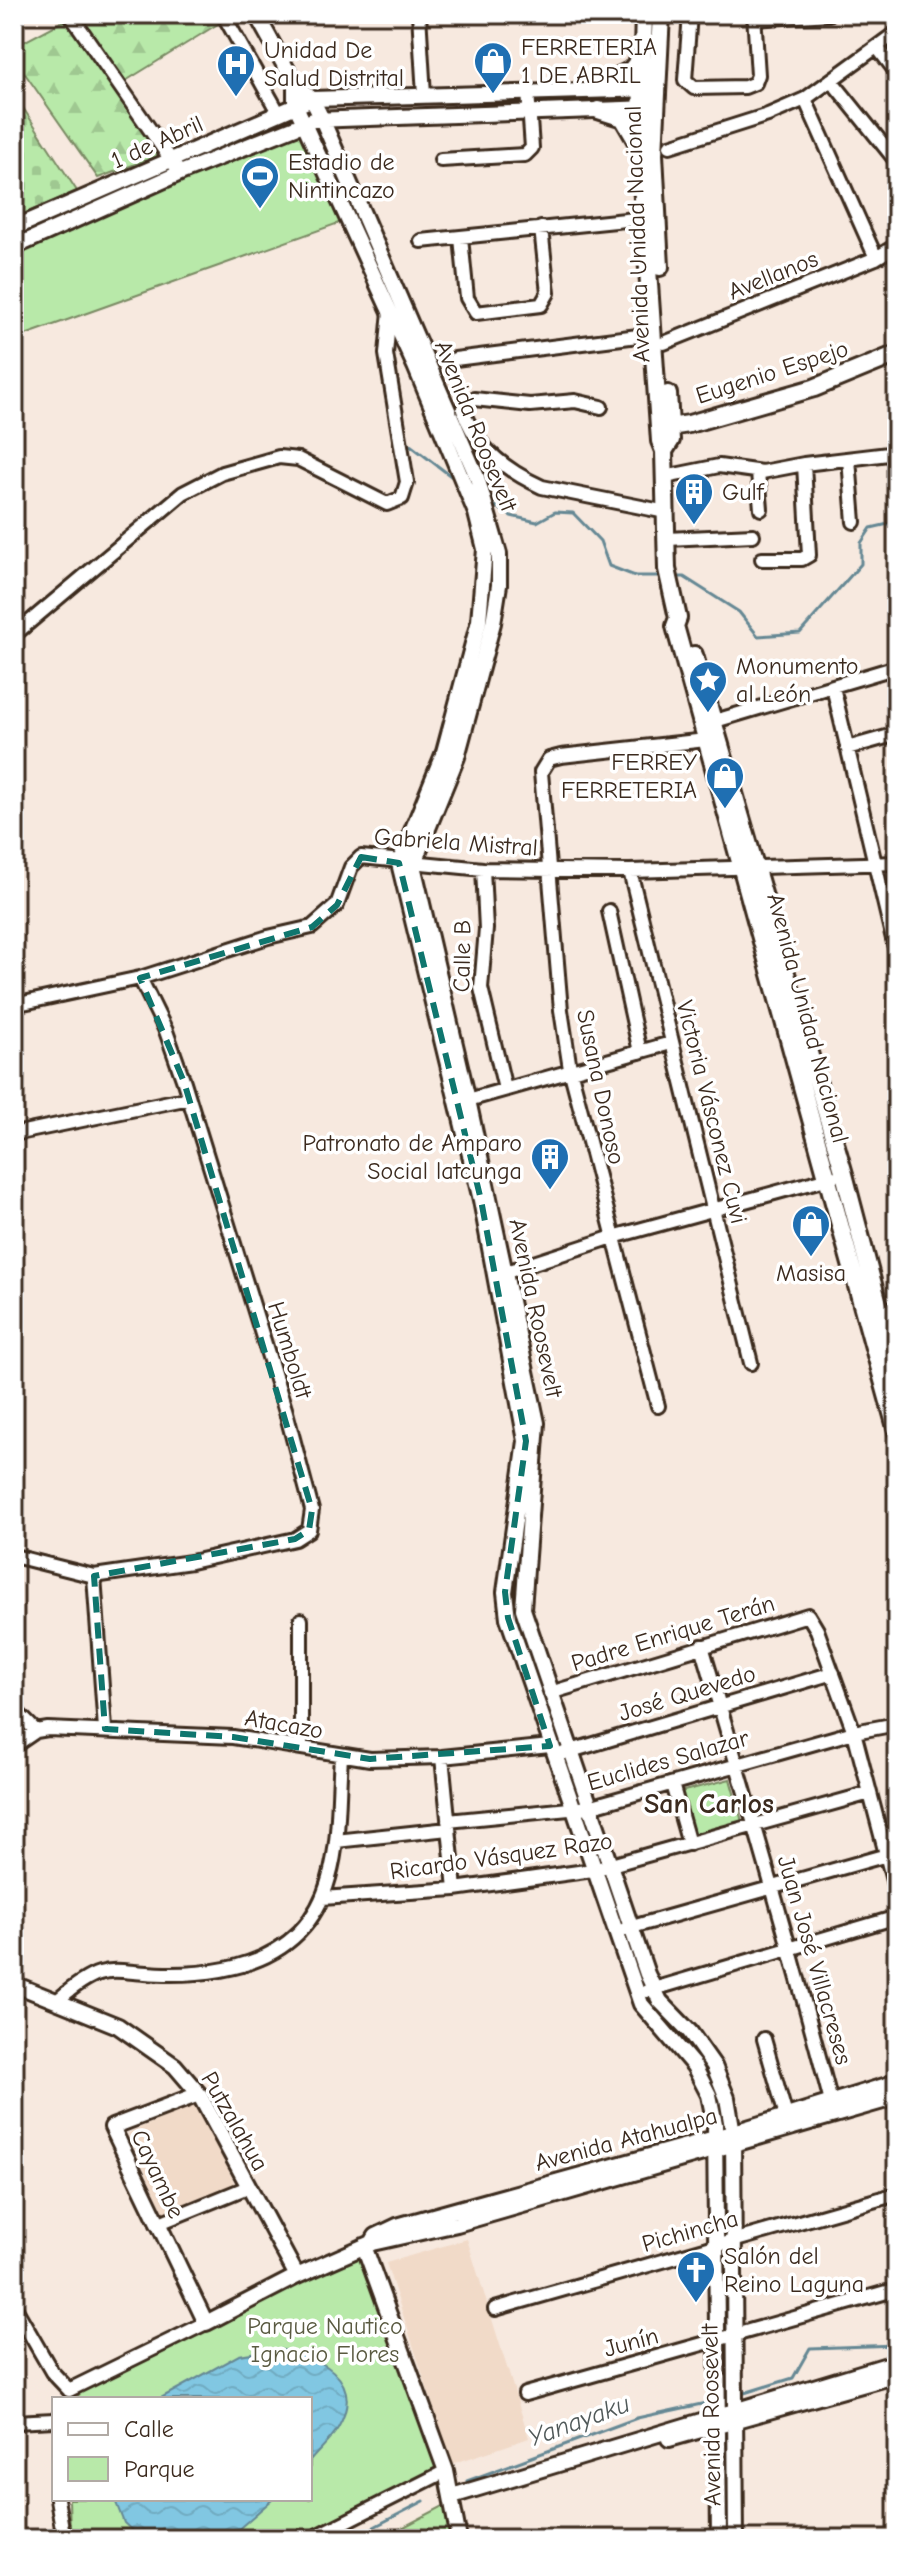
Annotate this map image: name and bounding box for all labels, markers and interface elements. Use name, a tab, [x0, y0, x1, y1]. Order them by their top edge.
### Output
place label: FERRETERIA 1 DE ABRIL	[521, 33, 657, 89]
place label: Unidad De Salud Distrital	[264, 36, 404, 92]
shop icon: FERRETERIA 1 DE ABRIL	[472, 40, 514, 95]
hospital icon: Unidad De Salud Distrital	[215, 43, 257, 98]
street label: Avenida Unidad Nacional	[619, 105, 655, 363]
street label: 1 de Abril	[107, 109, 207, 175]
place label: Estadio de Nintincazo	[288, 148, 395, 204]
sports icon: Estadio de Nintincazo	[239, 155, 281, 210]
street label: Avellanos	[724, 244, 822, 306]
street label: Eugenio Espejo	[692, 334, 852, 410]
street label: Avenida Roosevelt	[429, 336, 524, 517]
building icon: Gulf	[673, 471, 715, 526]
place label: Gulf	[722, 478, 765, 506]
place label: Monumento al León	[736, 652, 858, 708]
place icon: Monumento al León	[687, 659, 729, 714]
place label: FERREY FERRETERIA	[561, 748, 698, 804]
shop icon: FERREY FERRETERIA	[704, 755, 746, 810]
street label: Gabriela Mistral	[373, 822, 539, 862]
street label: Avenida Unidad Nacional	[761, 890, 855, 1146]
street label: Calle B	[447, 919, 477, 993]
street label: Victoria Vásconez Cuvi	[671, 997, 753, 1227]
street label: Susana Donoso	[571, 1007, 631, 1167]
place label: Patronato de Amparo Social latcunga	[302, 1129, 522, 1185]
building icon: Patronato de Amparo Social latcunga	[529, 1136, 571, 1191]
shop icon: Masisa	[790, 1203, 832, 1258]
street label: Avenida Roosevelt	[503, 1216, 569, 1401]
place label: Masisa	[776, 1259, 846, 1287]
street label: Humboldt	[262, 1298, 318, 1403]
street label: Padre Enrique Terán	[568, 1589, 778, 1677]
street label: José Quevedo	[615, 1659, 759, 1727]
street label: Atacazo	[243, 1703, 325, 1745]
street label: Euclides Salazar	[584, 1723, 752, 1796]
district label: San Carlos	[644, 1788, 774, 1820]
street label: Ricardo Vásquez Razo	[388, 1827, 614, 1885]
street label: Juan José Villacreses	[772, 1852, 858, 2068]
street label: Putzalahua	[195, 2066, 275, 2176]
street label: Avenida Atahualpa	[532, 2101, 720, 2177]
street label: Cayambe	[125, 2125, 191, 2223]
street label: Pichincha	[639, 2204, 741, 2258]
place label: Salón del Reino Laguna	[724, 2242, 864, 2298]
church icon: Salón del Reino Laguna	[675, 2249, 717, 2304]
park label: Parque Nautico Ignacio Flores	[247, 2312, 403, 2368]
street label: Junín	[601, 2321, 661, 2363]
street label: Avenida Roosevelt	[695, 2323, 727, 2506]
water label: Yanayaku	[524, 2389, 634, 2453]
legend	[52, 2397, 312, 2501]
text: Calle	[124, 2415, 174, 2443]
text: Parque	[124, 2455, 195, 2483]

